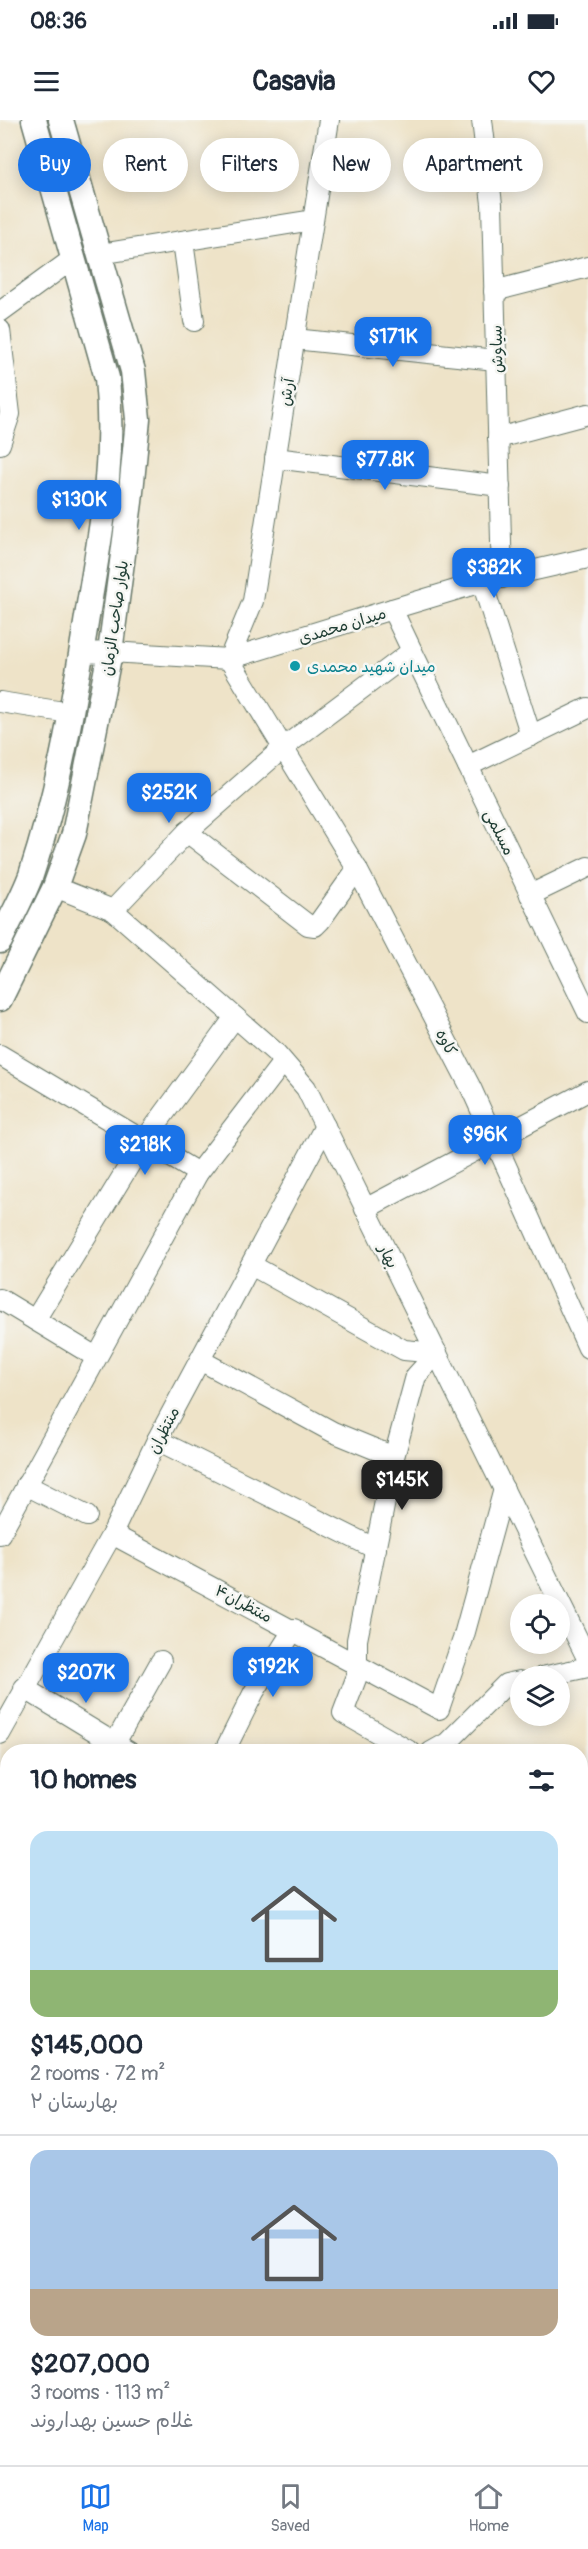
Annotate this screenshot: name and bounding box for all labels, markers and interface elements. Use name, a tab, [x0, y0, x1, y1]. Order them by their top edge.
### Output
text: 08:36	[30, 7, 87, 35]
icon: menu	[30, 65, 63, 98]
text: Casavia	[252, 65, 336, 98]
icon: heart	[525, 65, 558, 98]
chip: Buy	[18, 138, 91, 192]
chip: Rent	[103, 138, 188, 192]
chip: Filters	[200, 138, 299, 192]
chip: New	[311, 138, 391, 192]
chip: Apartment	[403, 138, 543, 192]
pin: $171K	[351, 317, 435, 368]
text: $171K	[368, 324, 418, 349]
street label: سیاوش	[487, 325, 507, 373]
street label: آرش	[275, 376, 299, 408]
pin: $77.8K	[336, 440, 434, 491]
text: $77.8K	[356, 447, 414, 472]
pin: $130K	[37, 480, 121, 531]
text: $130K	[51, 487, 107, 512]
pin: $382K	[452, 548, 536, 599]
text: $382K	[466, 555, 522, 580]
street label: بلوار صاحب الزمان	[97, 559, 133, 677]
street label: میدان محمدی	[296, 603, 389, 649]
place label: میدان شهید محمدی	[307, 657, 436, 677]
marker: میدان شهید محمدی	[288, 659, 302, 673]
pin: $252K	[127, 773, 211, 824]
text: $252K	[141, 780, 197, 805]
street label: مسلمی	[479, 806, 519, 859]
street label: کاوه	[431, 1026, 461, 1059]
pin: $96K	[449, 1115, 521, 1166]
text: $96K	[463, 1122, 507, 1147]
pin: $218K	[103, 1125, 187, 1176]
text: $218K	[119, 1132, 171, 1157]
street label: بهار	[373, 1239, 402, 1272]
street label: منتظران	[144, 1404, 184, 1457]
pin: $145K	[360, 1460, 444, 1511]
text: $145K	[375, 1467, 429, 1492]
street label: منتظران۴	[211, 1580, 276, 1627]
map controls	[510, 1594, 570, 1726]
button: locate	[510, 1594, 570, 1654]
pin: $192K	[231, 1647, 315, 1698]
pin: $207K	[44, 1653, 128, 1704]
text: $192K	[247, 1654, 299, 1679]
text: $207K	[57, 1660, 115, 1685]
button: layers	[510, 1666, 570, 1726]
text: 10 homes	[30, 1764, 136, 1796]
icon: filters	[525, 1764, 558, 1797]
icon: home	[240, 1870, 348, 1978]
text: $145,000	[30, 2029, 143, 2061]
text: 2 rooms · 72 m²	[30, 2061, 165, 2086]
text: بهارستان ۲	[30, 2089, 118, 2114]
icon: home	[240, 2189, 348, 2297]
text: $207,000	[30, 2348, 150, 2380]
text: 3 rooms · 113 m²	[30, 2380, 170, 2405]
text: غلام حسین بهداروند	[30, 2408, 193, 2433]
tab: Map	[79, 2480, 112, 2536]
tab: Saved	[270, 2480, 310, 2536]
tab: Home	[468, 2480, 509, 2536]

